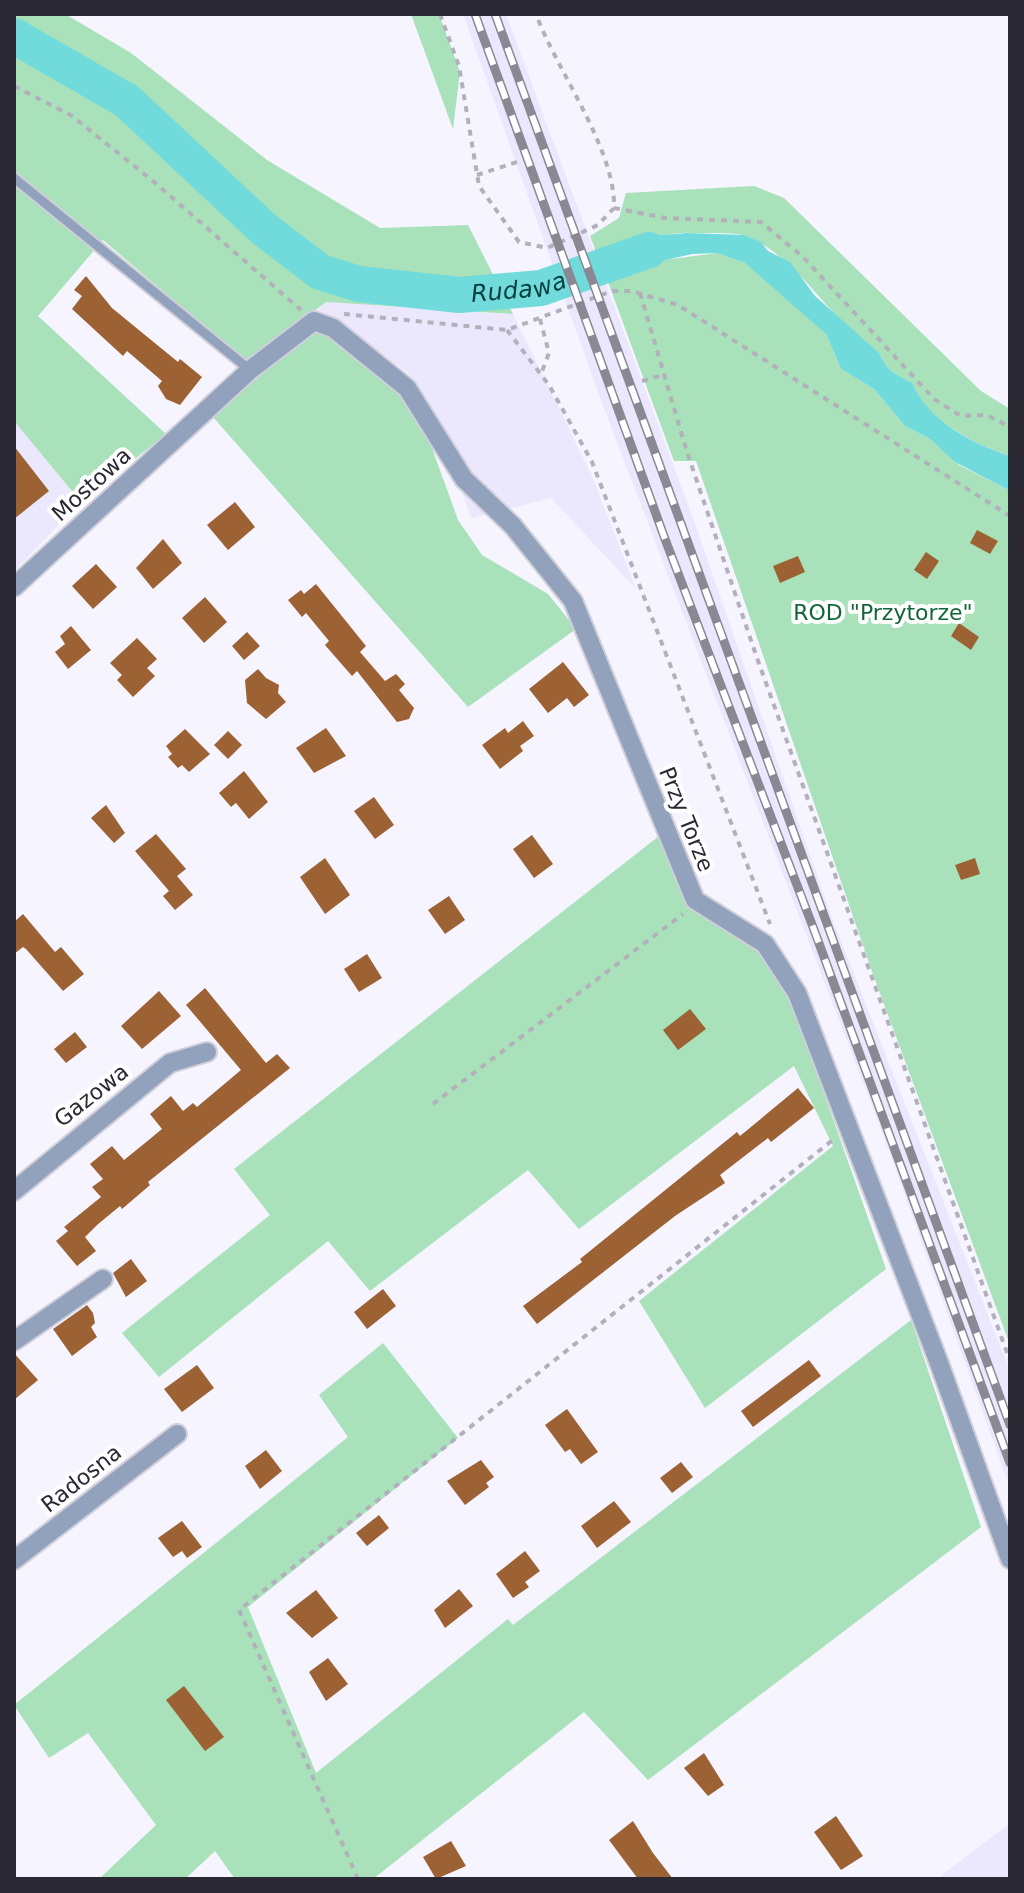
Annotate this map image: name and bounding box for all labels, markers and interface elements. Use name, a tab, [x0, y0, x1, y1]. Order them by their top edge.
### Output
water label: Rudawa	[470, 266, 570, 308]
street label: Mostowa	[47, 442, 136, 526]
park label: ROD "Przytorze"	[793, 600, 973, 625]
street label: Przy Torze	[654, 763, 719, 875]
street label: Gazowa	[49, 1059, 133, 1132]
street label: Radosna	[36, 1439, 126, 1517]

